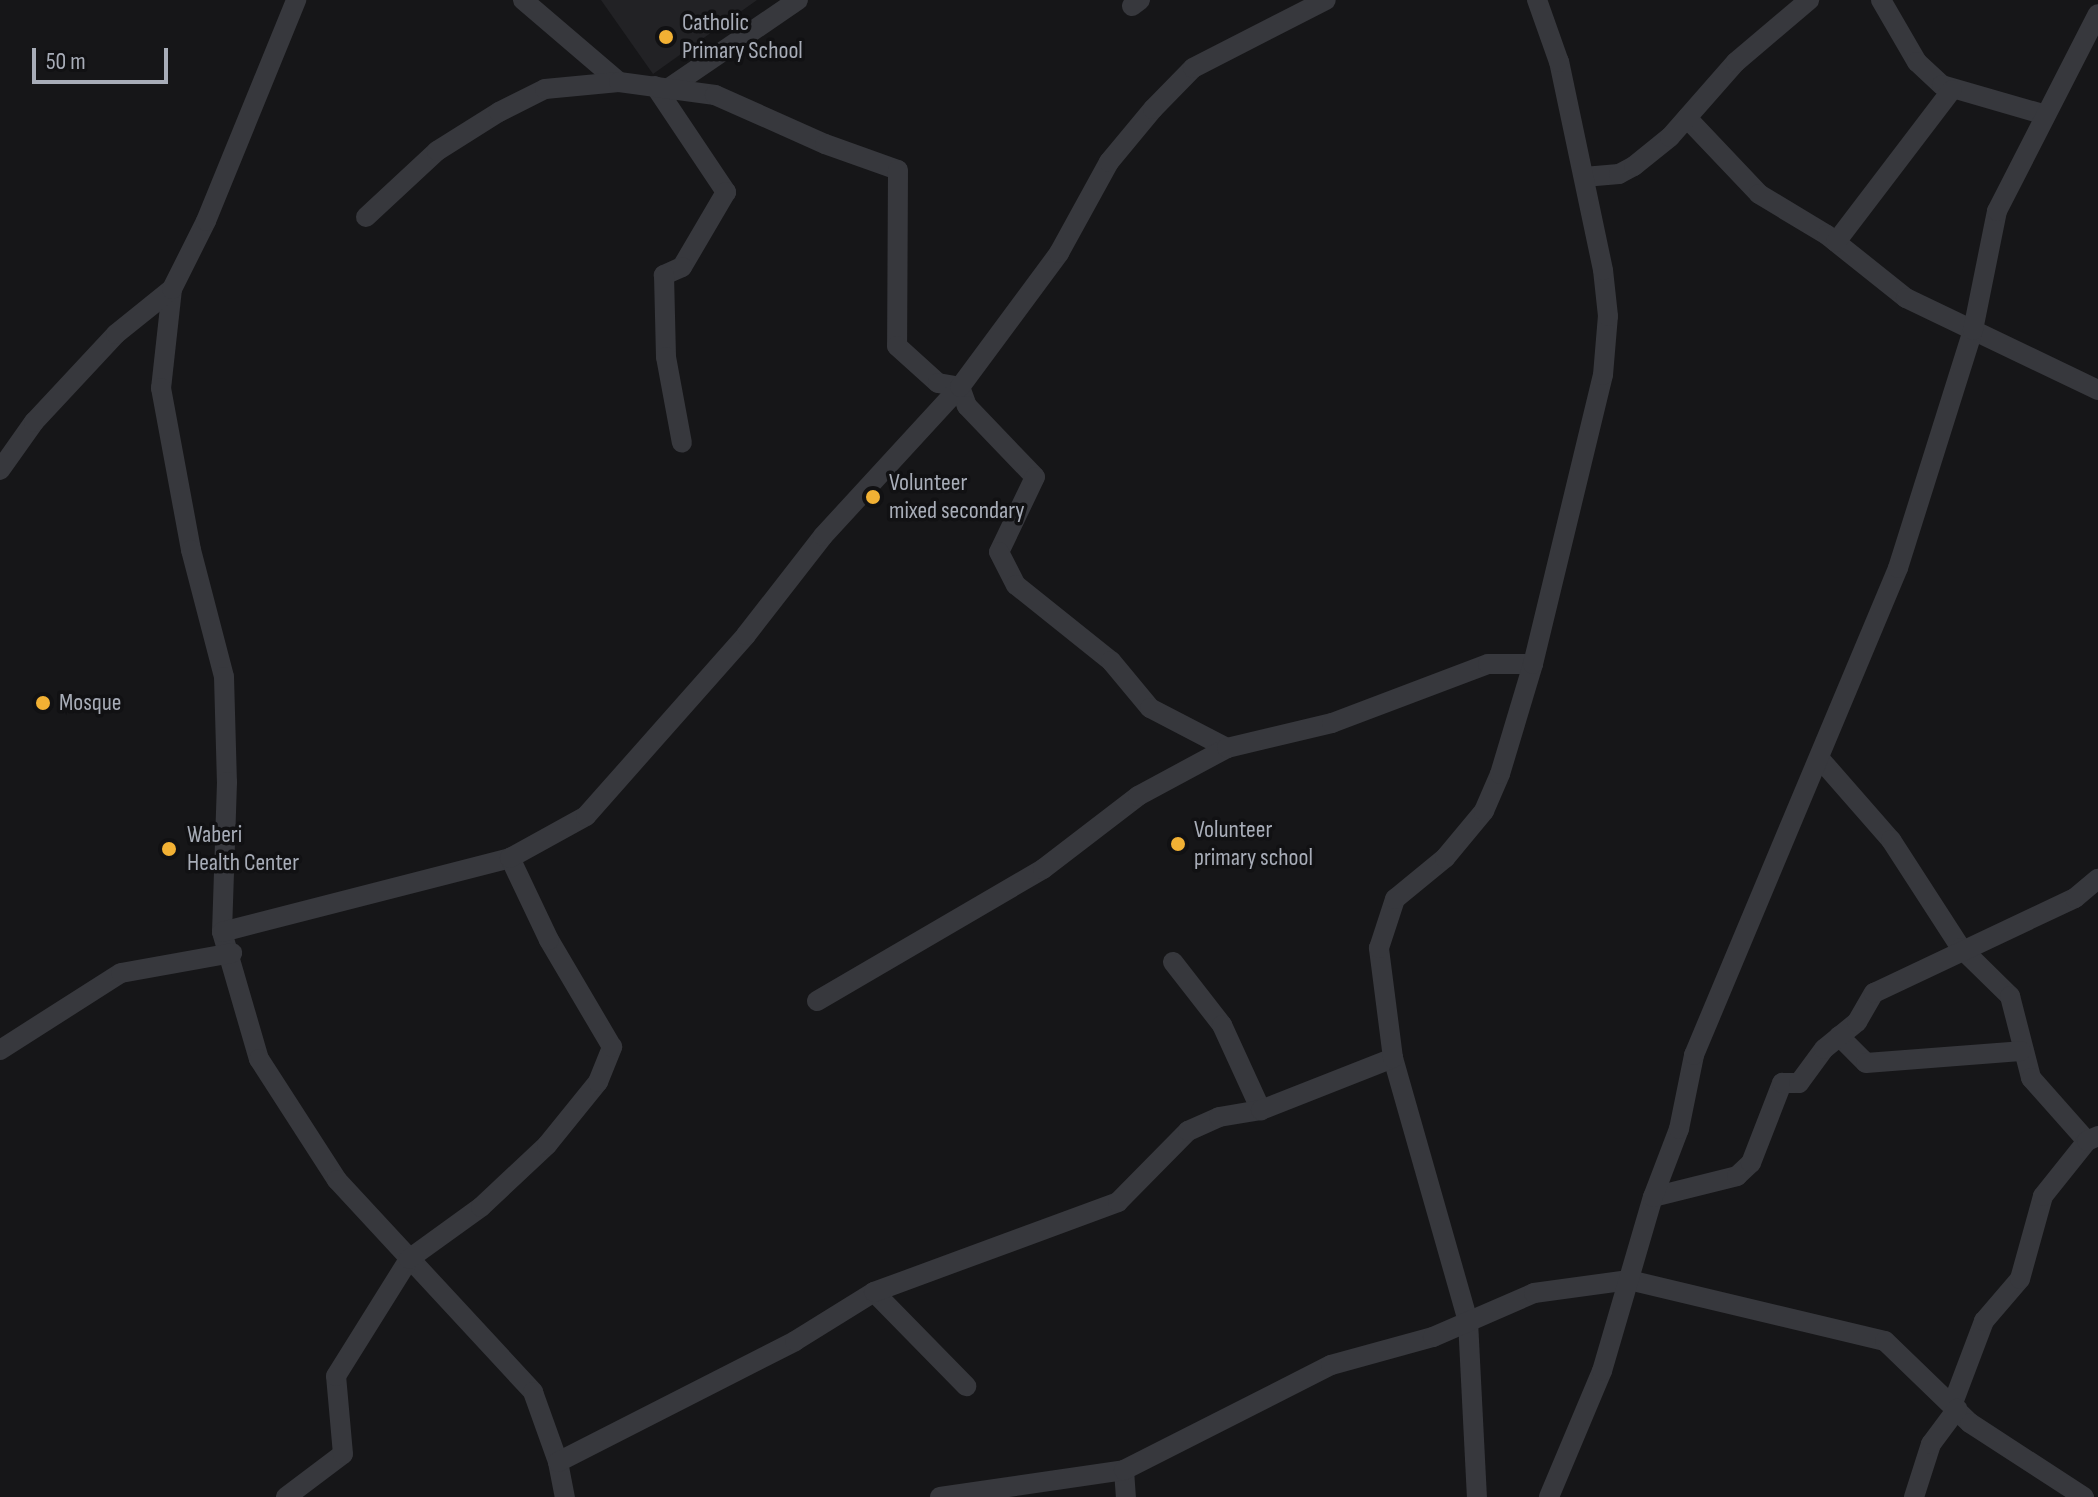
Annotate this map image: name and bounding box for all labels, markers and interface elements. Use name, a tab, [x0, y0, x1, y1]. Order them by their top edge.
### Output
place label: Catholic Primary School	[682, 9, 803, 65]
marker: Catholic Primary School	[657, 28, 675, 46]
scale bar	[36, 32, 172, 82]
text: 50 m	[46, 47, 86, 76]
place label: Volunteer mixed secondary	[889, 469, 1025, 525]
marker: Volunteer mixed secondary	[864, 488, 882, 506]
place label: Mosque	[59, 689, 121, 717]
marker: Mosque	[34, 694, 52, 712]
place label: Volunteer primary school	[1194, 816, 1313, 872]
place label: Waberi Health Center	[187, 821, 299, 877]
marker: Volunteer primary school	[1169, 835, 1187, 853]
marker: Waberi Health Center	[158, 838, 180, 860]

